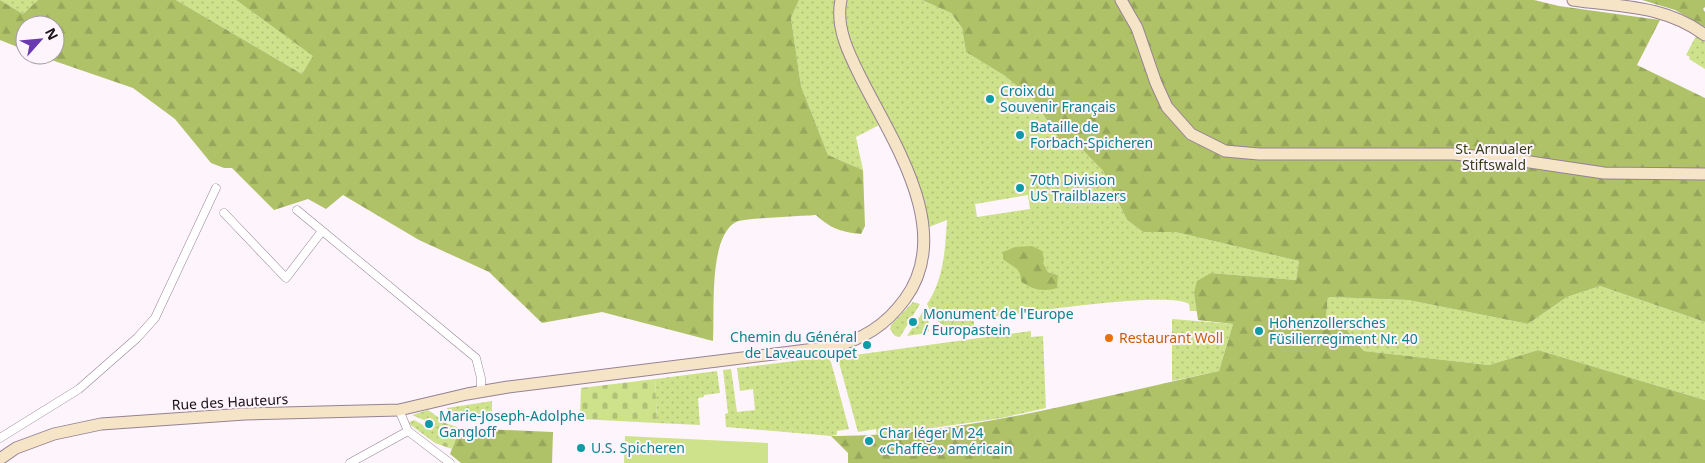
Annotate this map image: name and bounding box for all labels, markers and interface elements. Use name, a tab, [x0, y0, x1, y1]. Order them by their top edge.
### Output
north arrow	[15, 15, 65, 65]
text: N	[41, 24, 63, 43]
place label: Croix du Souvenir Français	[1000, 81, 1116, 116]
marker: Croix du Souvenir Français	[984, 93, 996, 105]
place label: Bataille de Forbach-Spicheren	[1030, 117, 1153, 152]
marker: Bataille de Forbach-Spicheren	[1014, 129, 1026, 141]
park label: St. Arnualer Stiftswald	[1455, 139, 1533, 174]
place label: 70th Division US Trailblazers	[1030, 170, 1127, 205]
marker: 70th Division US Trailblazers	[1014, 182, 1026, 194]
place label: Monument de l'Europe / Europastein	[923, 304, 1074, 339]
place label: Hohenzollersches Füsilierregiment Nr. 40	[1269, 313, 1418, 348]
marker: Monument de l'Europe / Europastein	[907, 316, 919, 328]
marker: Hohenzollersches Füsilierregiment Nr. 40	[1253, 325, 1265, 337]
place label: Chemin du Général de Laveaucoupet	[730, 327, 857, 362]
place label: Restaurant Woll	[1119, 328, 1223, 347]
marker: Restaurant Woll	[1103, 332, 1115, 344]
marker: Chemin du Général de Laveaucoupet	[861, 339, 873, 351]
street label: Rue des Hauteurs	[171, 389, 289, 414]
place label: Marie-Joseph-Adolphe Gangloff	[439, 406, 585, 441]
marker: Marie-Joseph-Adolphe Gangloff	[423, 418, 435, 430]
place label: Char léger M 24 «Chaffee» américain	[879, 423, 1013, 458]
marker: Char léger M 24 «Chaffee» américain	[863, 435, 875, 447]
place label: U.S. Spicheren	[591, 438, 685, 457]
marker: U.S. Spicheren	[575, 442, 587, 454]

